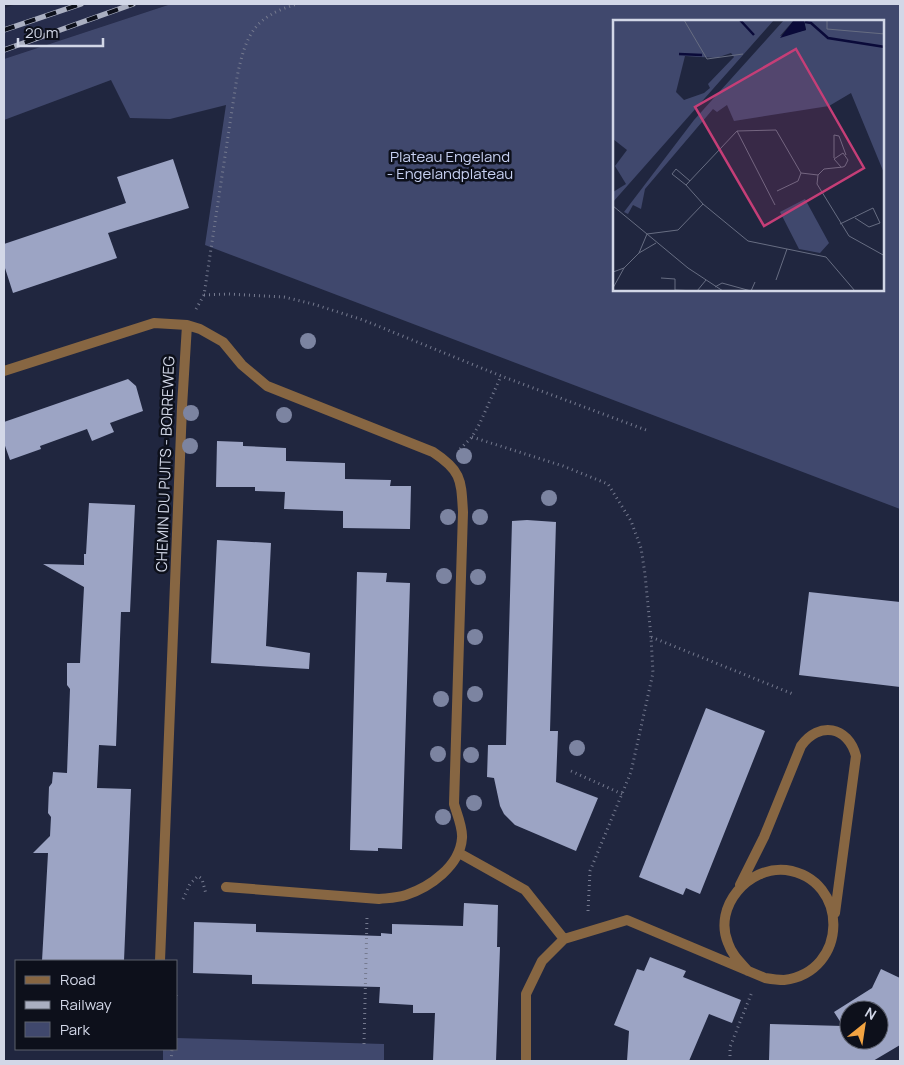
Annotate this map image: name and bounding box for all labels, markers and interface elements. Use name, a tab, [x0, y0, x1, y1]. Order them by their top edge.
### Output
scale bar	[18, 15, 102, 47]
inset map	[613, 20, 884, 291]
text: 20 m	[25, 22, 58, 43]
park label: Plateau Engeland - Engelandplateau	[387, 146, 513, 184]
street label: CHEMIN DU PUITS - BORREWEG	[151, 355, 179, 572]
legend	[15, 960, 178, 1050]
text: Road	[60, 969, 96, 990]
text: Railway	[60, 994, 112, 1015]
north arrow	[839, 1000, 889, 1050]
text: N	[862, 1003, 880, 1024]
text: Park	[60, 1019, 90, 1040]

